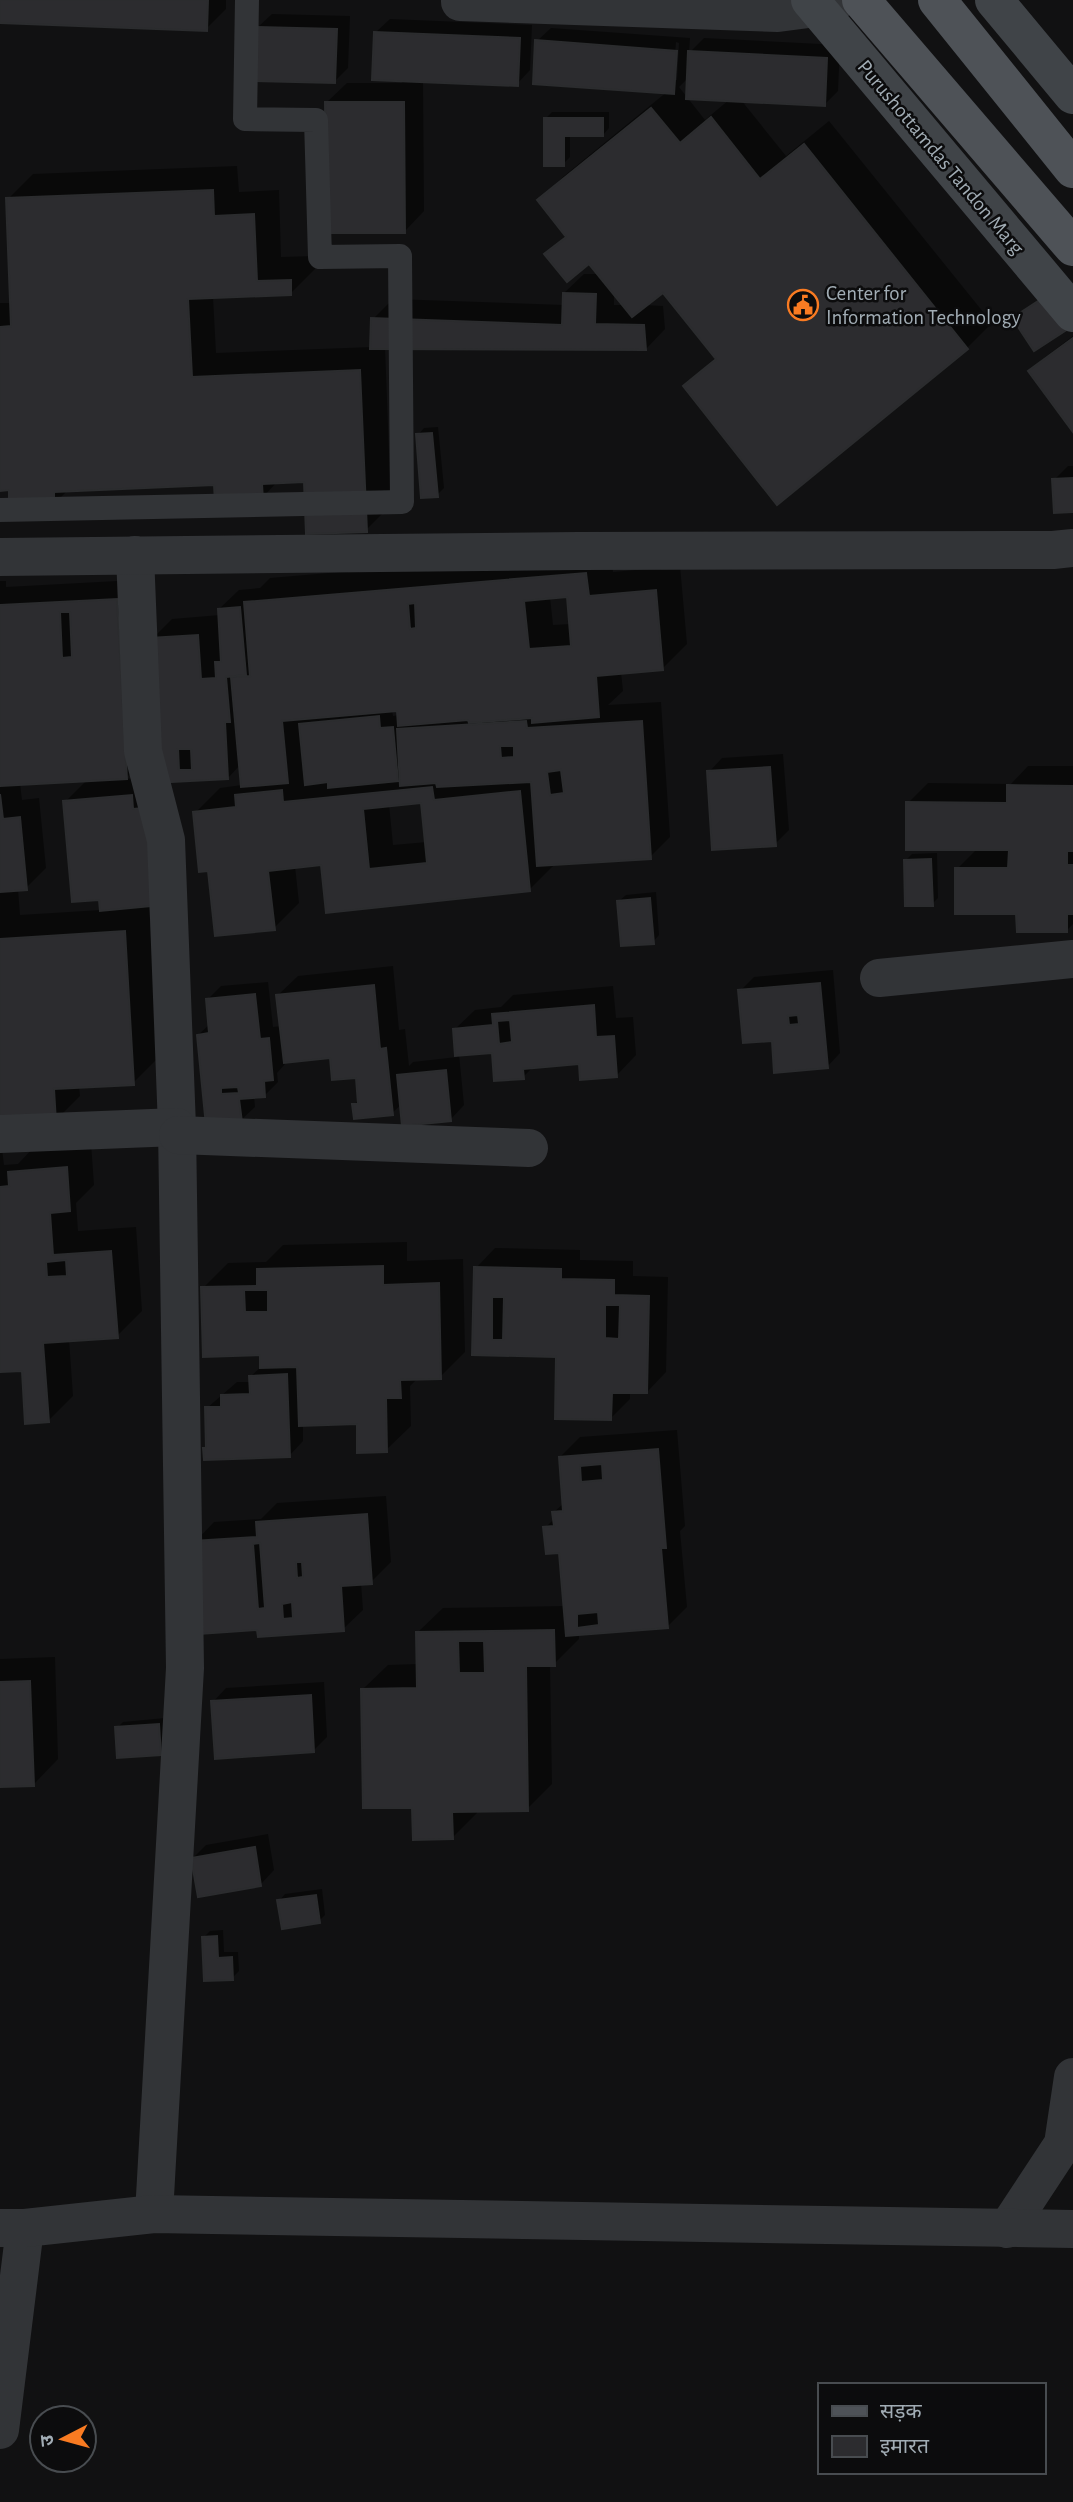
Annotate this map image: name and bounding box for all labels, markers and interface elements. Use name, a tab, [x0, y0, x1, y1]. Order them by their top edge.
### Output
street label: Purushottamdas Tandon Marg	[853, 56, 1028, 259]
place label: Center for Information Technology	[826, 283, 1021, 328]
public building icon: Center for Information Technology	[786, 288, 820, 322]
legend	[818, 2383, 1045, 2474]
text: सड़क	[880, 2401, 922, 2422]
north arrow	[28, 2404, 98, 2474]
text: उ	[37, 2433, 58, 2447]
text: इमारत	[880, 2436, 930, 2457]

